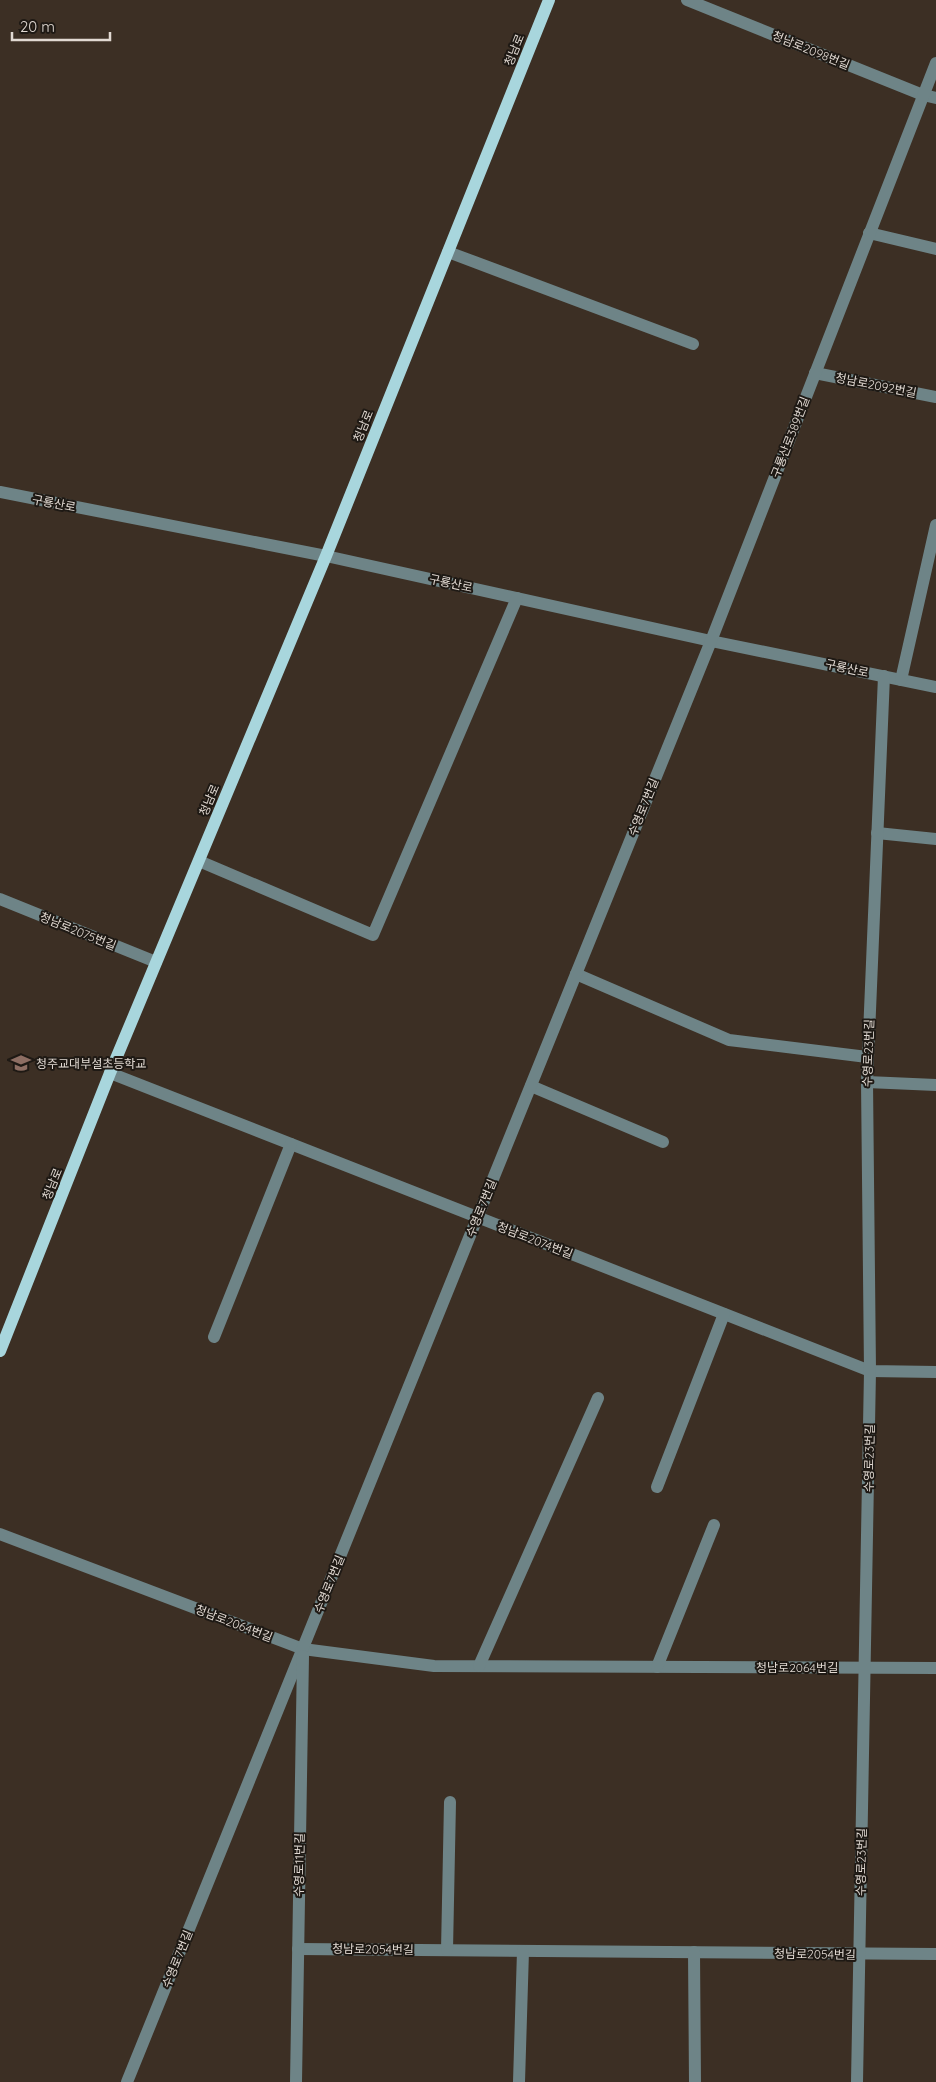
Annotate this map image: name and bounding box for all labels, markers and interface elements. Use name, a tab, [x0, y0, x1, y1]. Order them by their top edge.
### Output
scale bar	[12, 10, 110, 42]
text: 20 m	[20, 17, 55, 36]
street label: 청남로2098번길	[770, 28, 852, 72]
street label: 청남로	[501, 32, 527, 68]
street label: 청남로2092번길	[834, 370, 918, 400]
street label: 구룡산로389번길	[768, 394, 812, 480]
street label: 청남로	[350, 408, 376, 444]
street label: 구룡산로	[31, 491, 77, 515]
street label: 구룡산로	[428, 571, 474, 595]
street label: 구룡산로	[824, 656, 870, 680]
street label: 수영로7번길	[625, 776, 661, 838]
street label: 청남로	[196, 782, 222, 818]
street label: 청남로2075번길	[38, 909, 118, 953]
street label: 수영로23번길	[859, 1019, 877, 1087]
school or university icon: 청주교대부설초등학교	[10, 1052, 32, 1074]
place label: 청주교대부설초등학교	[36, 1056, 146, 1071]
street label: 청남로	[39, 1166, 65, 1202]
street label: 수영로7번길	[463, 1177, 499, 1239]
street label: 청남로2074번길	[495, 1219, 575, 1261]
street label: 수영로23번길	[861, 1424, 877, 1492]
street label: 수영로7번길	[311, 1553, 347, 1615]
street label: 청남로2064번길	[193, 1601, 275, 1645]
street label: 청남로2064번길	[756, 1660, 838, 1675]
street label: 수영로23번길	[853, 1828, 869, 1896]
street label: 수영로11번길	[291, 1833, 307, 1897]
street label: 수영로7번길	[159, 1928, 195, 1990]
street label: 청남로2054번길	[332, 1941, 414, 1957]
street label: 청남로2054번길	[774, 1946, 856, 1962]

